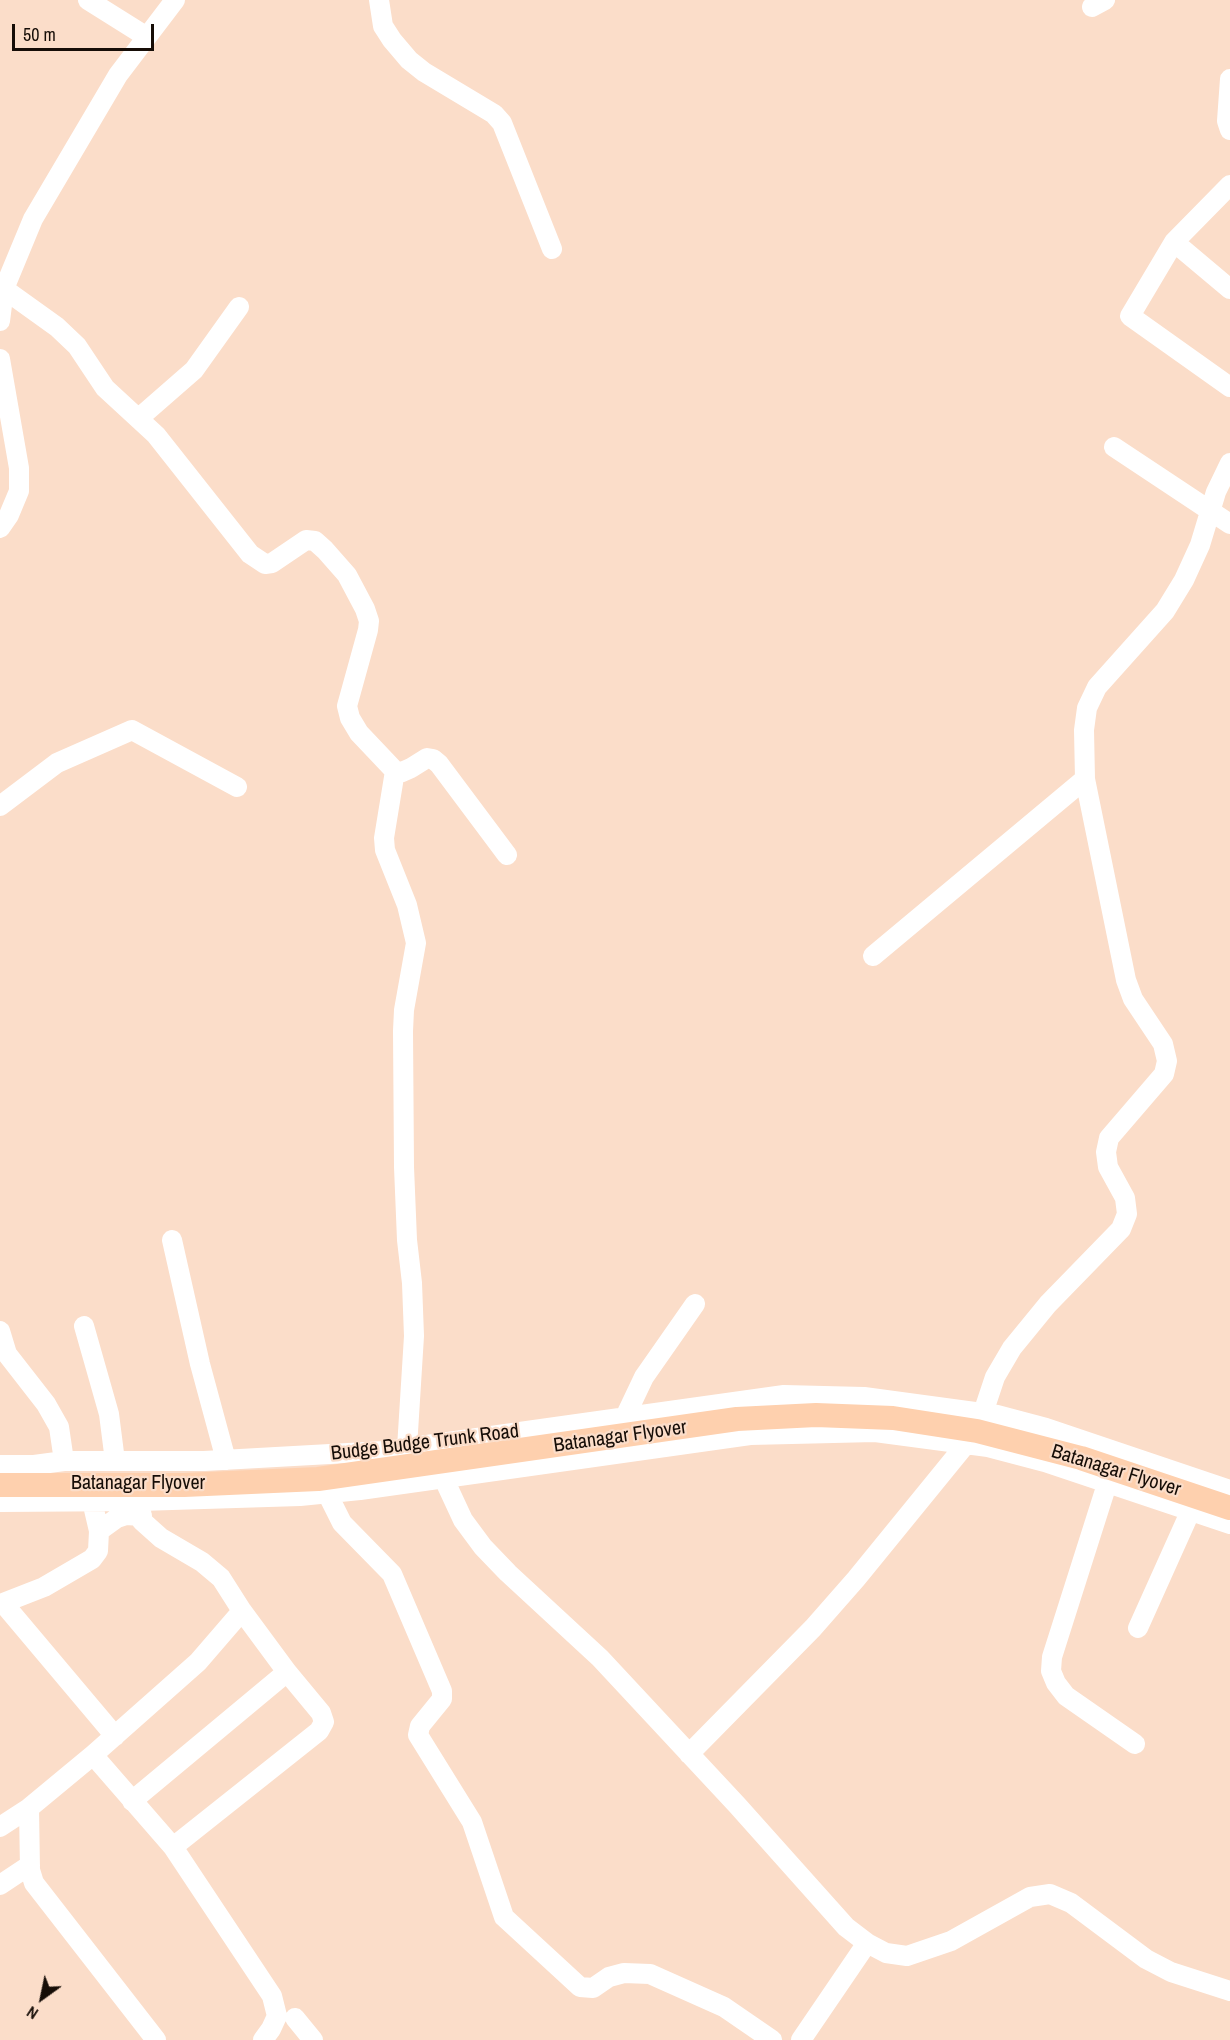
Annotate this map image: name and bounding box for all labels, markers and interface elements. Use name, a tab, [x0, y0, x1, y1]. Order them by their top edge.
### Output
scale bar	[15, 12, 158, 50]
text: 50 m	[23, 22, 56, 47]
street label: Batanagar Flyover	[552, 1416, 688, 1458]
street label: Budge Budge Trunk Road	[330, 1420, 520, 1466]
street label: Batanagar Flyover	[1048, 1440, 1184, 1502]
street label: Batanagar Flyover	[71, 1472, 205, 1496]
north arrow	[12, 1968, 72, 2028]
text: N	[22, 2001, 42, 2025]

